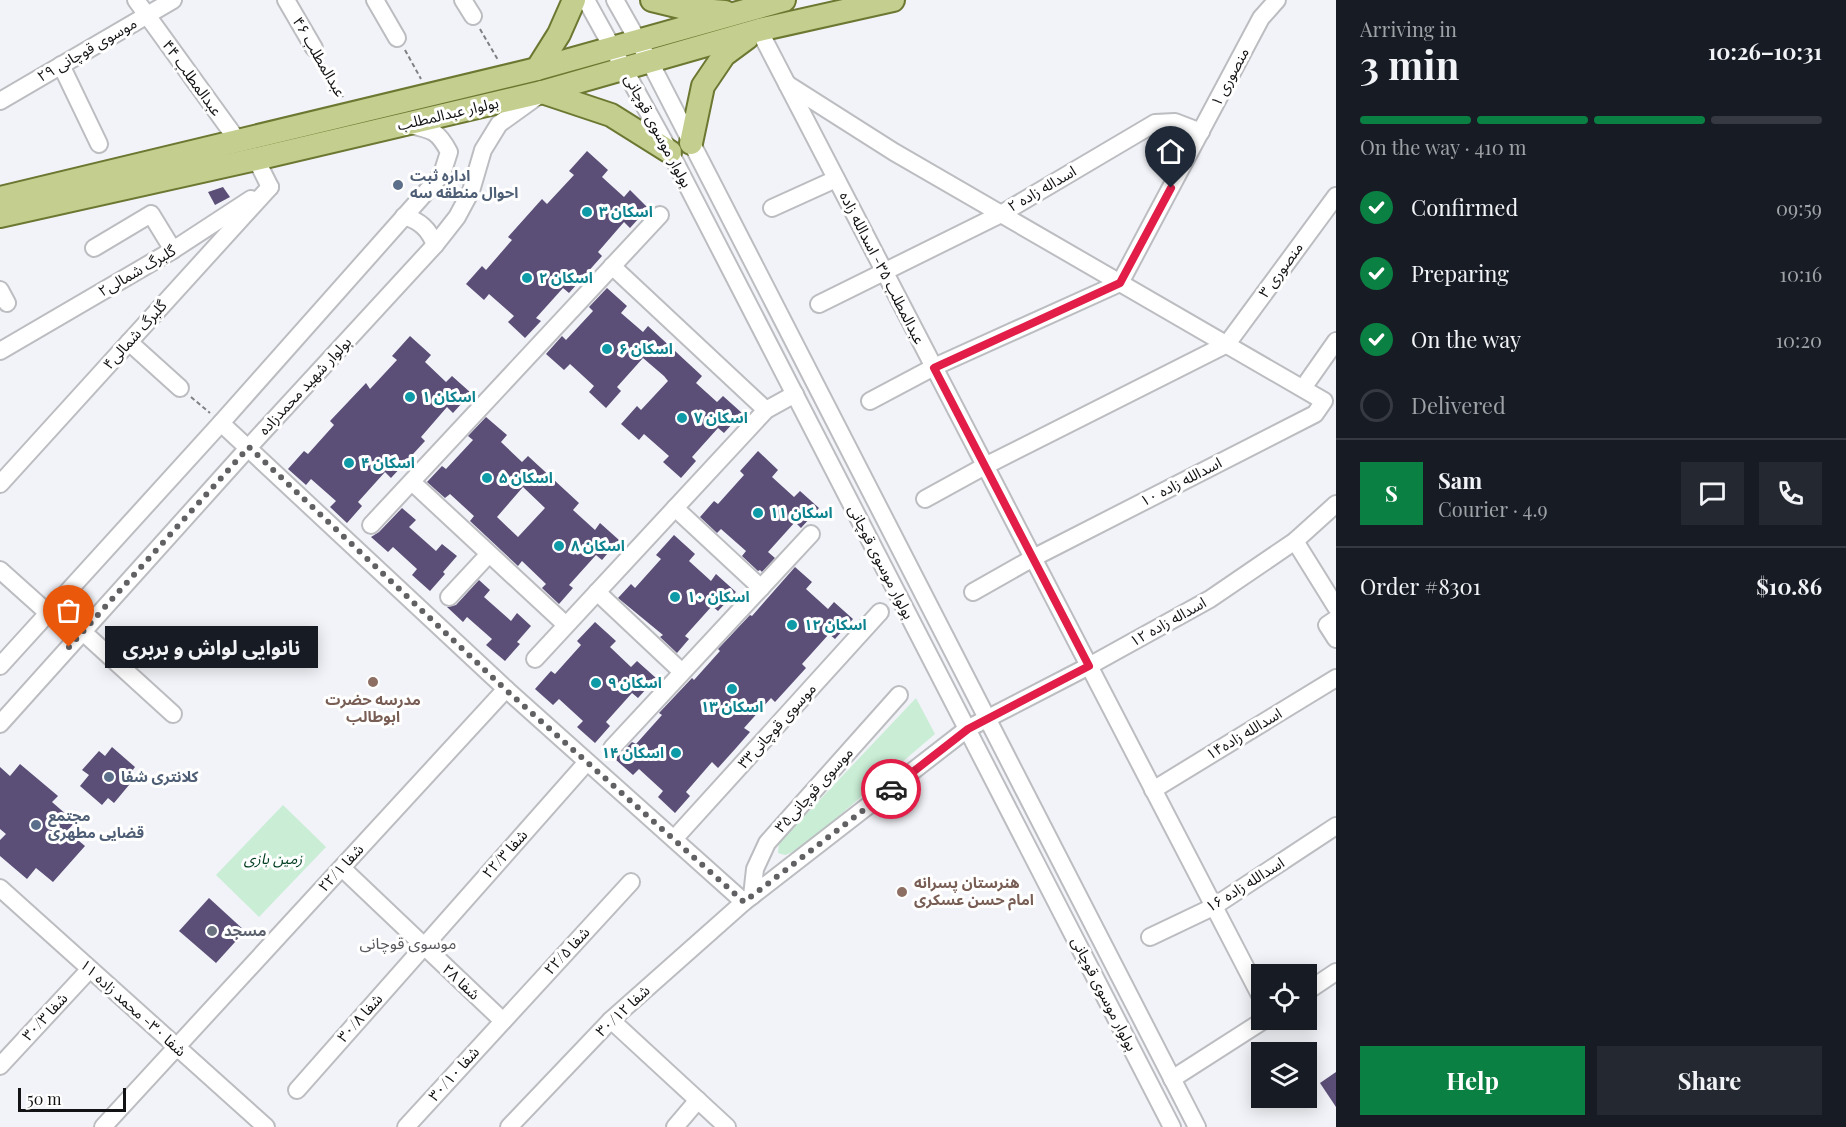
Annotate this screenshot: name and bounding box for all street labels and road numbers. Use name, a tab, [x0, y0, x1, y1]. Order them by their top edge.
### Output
street label: موسوی قوچانی ۲۹	[33, 12, 140, 87]
street label: عبدالمطلب ۴۶	[289, 13, 351, 101]
street label: عبدالمطلب ۴۴	[158, 35, 227, 120]
street label: منصوری ۱	[1205, 44, 1253, 109]
street label: بولوار موسوی قوچانی	[620, 70, 697, 191]
street label: بولوار عبدالمطلب	[395, 92, 500, 134]
street label: اسداله زاده ۲	[1004, 160, 1079, 216]
street label: عبدالمطلب ۳۵- اسدالله زاده	[836, 188, 930, 348]
street label: منصوری ۳	[1253, 238, 1307, 301]
street label: گلبرگ شمالی۲	[94, 239, 180, 300]
street label: گلبرگ شمالی۴	[98, 295, 171, 373]
street label: بولوار شهید محمدزاده	[253, 332, 355, 439]
street label: اسدالله زاده ۱۰	[1136, 452, 1225, 510]
street label: بولوار موسوی قوچانی	[843, 501, 919, 623]
street label: اسداله زاده ۱۲	[1126, 592, 1209, 650]
street label: موسوی قوچانی۳۳	[733, 678, 821, 773]
street label: اسدالله زاده۱۴	[1202, 703, 1285, 764]
street label: موسوی قوچانی۳۵	[770, 742, 858, 837]
street label: شفا ۲۲/۳	[477, 825, 531, 882]
street label: ۲۲/۱ شفا	[313, 839, 368, 896]
street label: اسدالله زاده ۱۶	[1201, 852, 1288, 916]
street label: شفا ۲۲/۵	[539, 922, 594, 979]
street label: بولوار موسوی قوچانی	[1066, 933, 1142, 1055]
street label: شفا ۳۰- محمد زاده ۱۱	[76, 954, 191, 1060]
street label: شفا ۲۸	[439, 959, 485, 1004]
street label: شفا ۳۰/۱۲	[591, 980, 654, 1040]
street label: ۳۰/۳ شفا	[17, 988, 72, 1045]
street label: شفا ۳۰/۸	[332, 989, 386, 1046]
street label: شفا ۳۰/۱۰	[423, 1041, 483, 1105]

